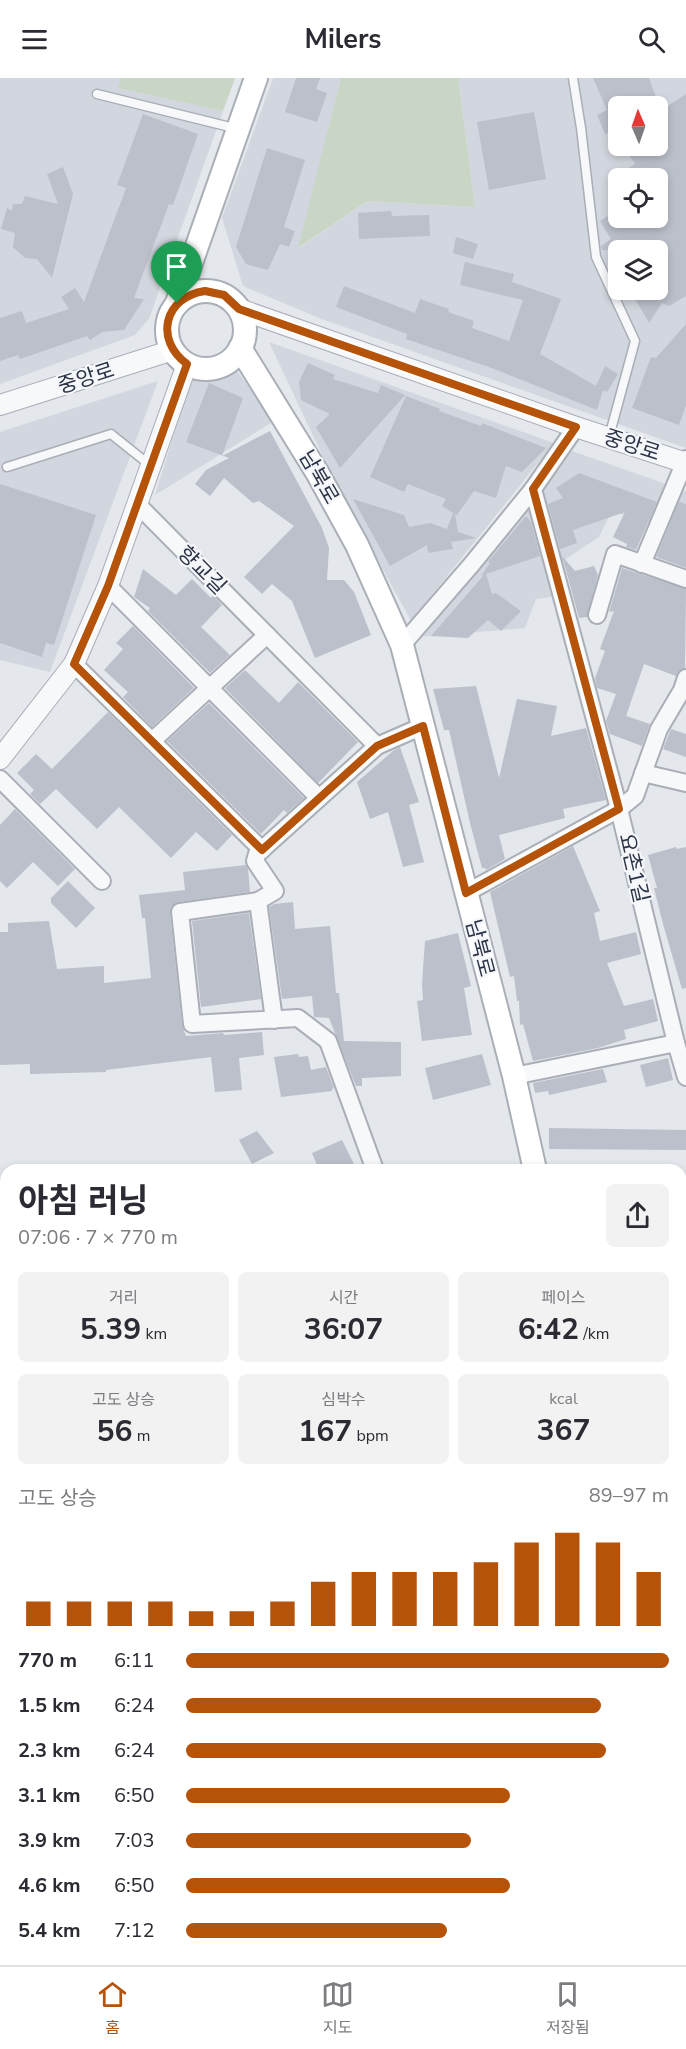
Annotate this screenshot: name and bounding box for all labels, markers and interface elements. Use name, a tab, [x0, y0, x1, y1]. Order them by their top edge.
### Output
text: Milers	[304, 21, 382, 58]
icon: menu	[18, 23, 51, 56]
icon: search	[635, 23, 668, 56]
north arrow	[608, 96, 668, 156]
map controls	[608, 96, 668, 300]
button: locate	[608, 168, 668, 228]
button: layers	[608, 240, 668, 300]
pin	[151, 241, 202, 303]
icon: arrive	[160, 250, 193, 283]
street label: 중앙로	[54, 356, 118, 400]
street label: 중앙로	[600, 423, 664, 467]
street label: 남북로	[292, 445, 346, 509]
street label: 향교길	[172, 540, 232, 600]
street label: 요촌1길	[612, 830, 656, 906]
street label: 남북로	[459, 916, 501, 980]
text: 아침 러닝	[18, 1179, 148, 1224]
button: share	[606, 1184, 669, 1247]
text: 07:06 · 7 × 770 m	[18, 1224, 178, 1251]
text: 거리	[109, 1287, 138, 1309]
text: 시간	[329, 1287, 358, 1309]
text: 페이스	[541, 1287, 586, 1309]
text: 5.39	[80, 1309, 141, 1350]
text: 36:07	[304, 1309, 383, 1350]
text: 6:42	[518, 1309, 579, 1350]
text: km	[141, 1323, 167, 1345]
text: /km	[579, 1323, 609, 1345]
text: kcal	[549, 1388, 578, 1410]
text: 고도 상승	[92, 1389, 155, 1411]
text: 심박수	[321, 1389, 366, 1411]
text: 367	[537, 1410, 591, 1451]
text: 56	[97, 1411, 133, 1452]
text: 167	[298, 1411, 352, 1452]
text: m	[133, 1425, 150, 1447]
text: bpm	[352, 1425, 389, 1447]
text: 89–97 m	[589, 1482, 669, 1509]
text: 고도 상승	[18, 1485, 97, 1512]
text: 770 m	[18, 1647, 77, 1674]
text: 6:11	[114, 1647, 155, 1674]
text: 1.5 km	[18, 1692, 81, 1719]
text: 6:24	[114, 1692, 155, 1719]
text: 2.3 km	[18, 1737, 81, 1764]
text: 6:24	[114, 1737, 155, 1764]
text: 3.1 km	[18, 1782, 81, 1809]
text: 6:50	[114, 1782, 155, 1809]
text: 3.9 km	[18, 1827, 81, 1854]
text: 7:03	[114, 1827, 155, 1854]
text: 4.6 km	[18, 1872, 81, 1899]
text: 6:50	[114, 1872, 155, 1899]
text: 5.4 km	[18, 1917, 81, 1944]
text: 7:12	[114, 1917, 155, 1944]
tab: 홈	[96, 1978, 129, 2039]
tab: 지도	[321, 1978, 354, 2039]
tab: 저장됨	[546, 1978, 590, 2039]

